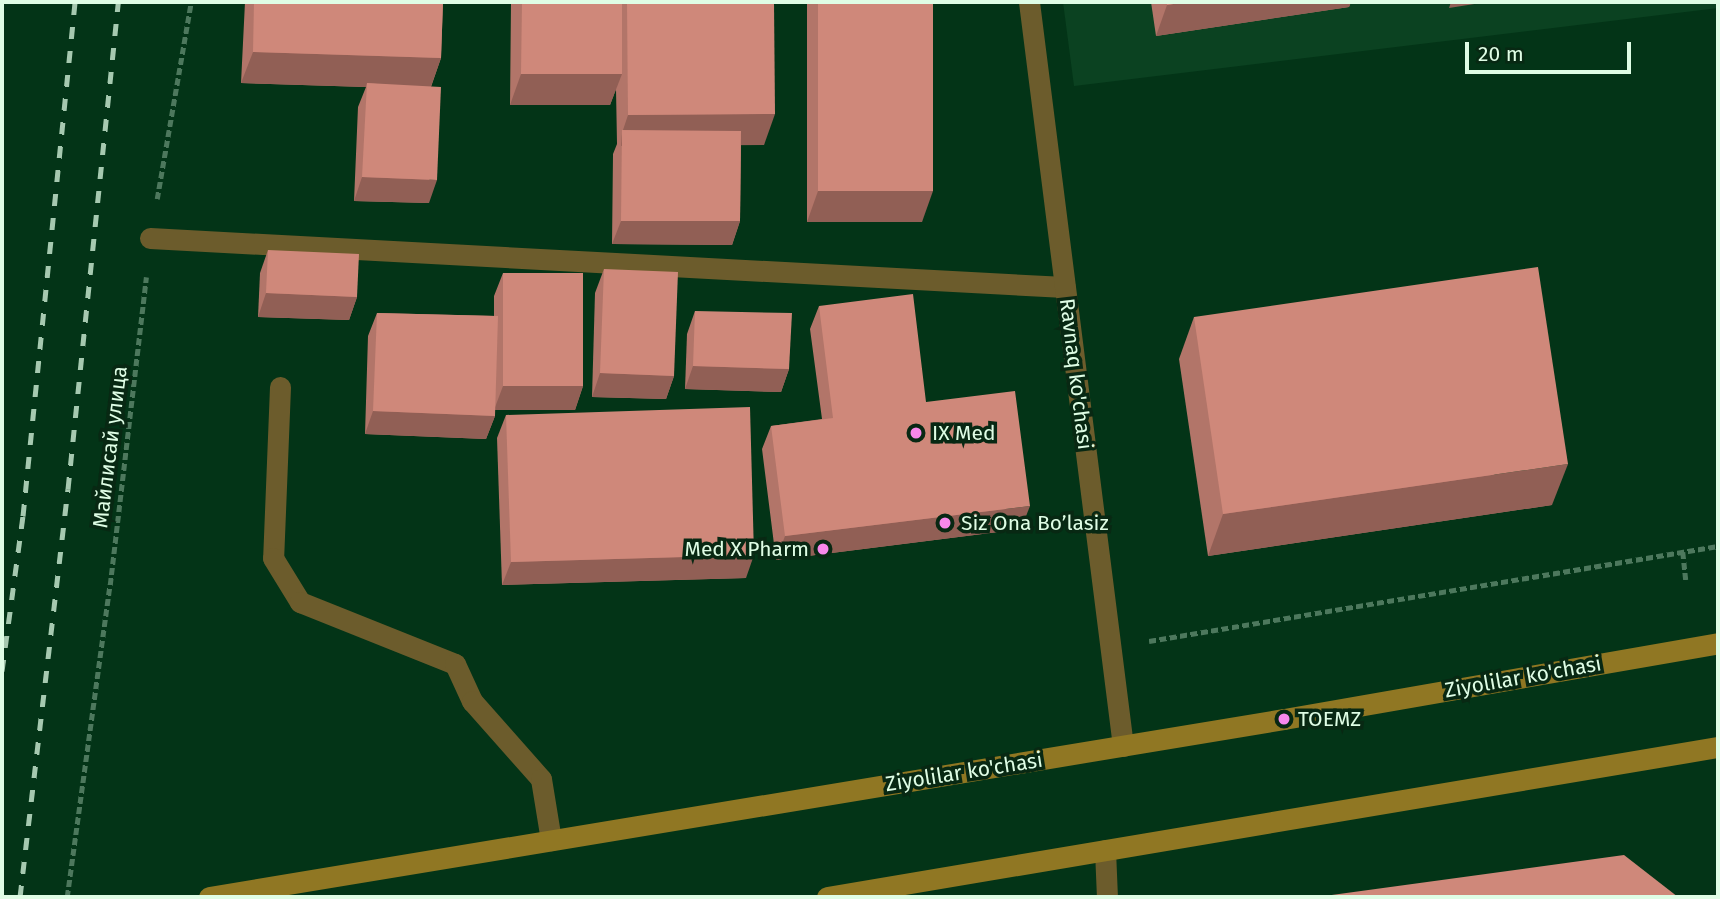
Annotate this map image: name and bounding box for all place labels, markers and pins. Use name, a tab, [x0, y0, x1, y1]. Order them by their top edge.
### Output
place label: IX Med	[932, 420, 995, 446]
marker: IX Med	[906, 423, 926, 443]
place label: Siz Ona Bo’lasiz	[961, 510, 1109, 536]
marker: Siz Ona Bo’lasiz	[935, 513, 955, 533]
place label: Med X Pharm	[685, 536, 809, 562]
marker: Med X Pharm	[815, 541, 831, 557]
place label: TOEMZ	[1298, 706, 1361, 732]
marker: TOEMZ	[1276, 711, 1292, 727]

